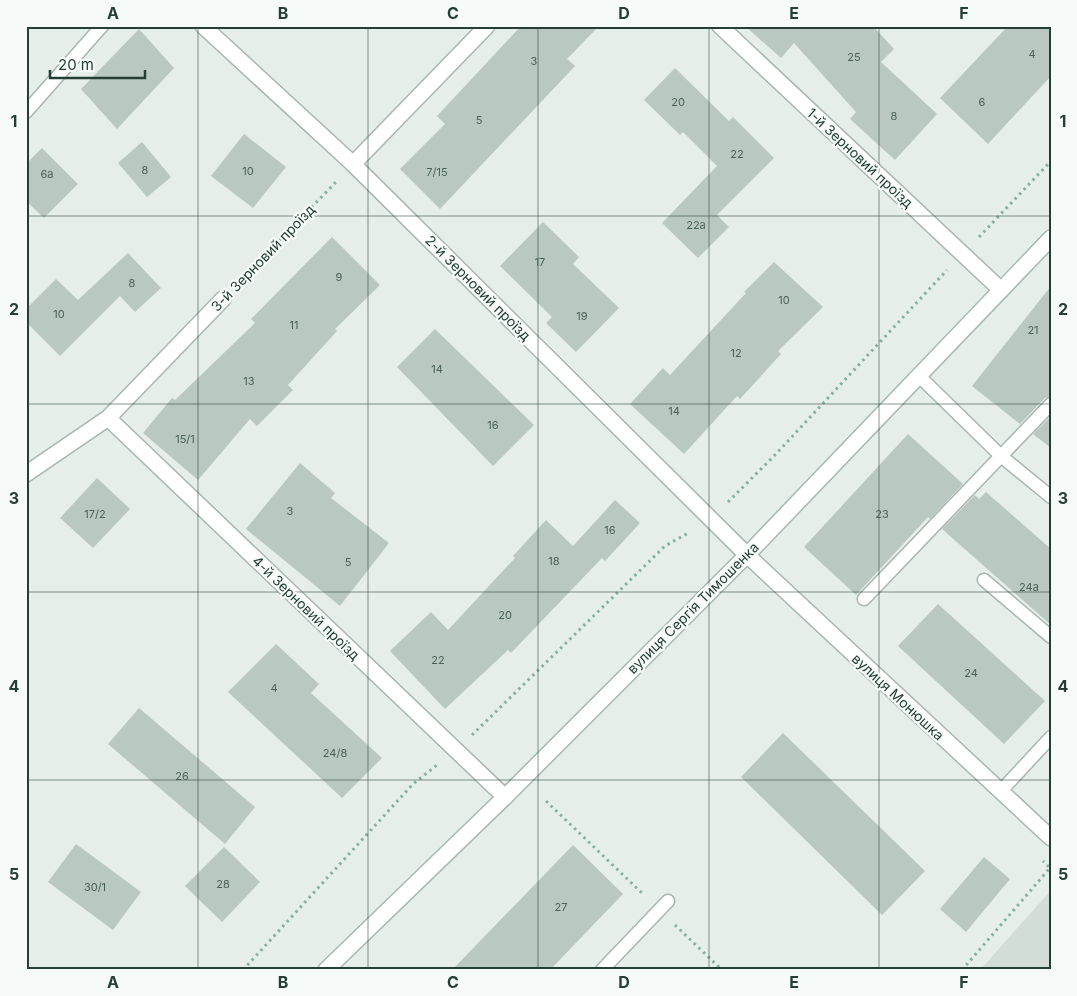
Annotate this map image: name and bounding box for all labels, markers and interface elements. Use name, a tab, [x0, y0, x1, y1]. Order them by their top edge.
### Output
text: A	[107, 3, 119, 23]
text: B	[278, 3, 288, 23]
text: C	[447, 3, 459, 23]
text: D	[618, 3, 630, 23]
text: E	[789, 3, 799, 23]
text: F	[959, 3, 969, 23]
house number: 4	[1028, 47, 1036, 61]
scale bar	[50, 48, 145, 80]
house number: 25	[847, 50, 861, 64]
house number: 3	[531, 54, 538, 68]
text: 20 m	[58, 55, 94, 74]
house number: 20	[671, 95, 685, 109]
house number: 6	[979, 95, 986, 109]
street label: 1-й Зерновий проїзд	[804, 104, 917, 211]
house number: 8	[891, 109, 898, 123]
text: 1	[11, 111, 17, 131]
text: 1	[1060, 111, 1066, 131]
house number: 5	[476, 113, 483, 127]
house number: 22	[730, 147, 744, 161]
house number: 8	[142, 163, 149, 177]
house number: 10	[242, 164, 254, 178]
house number: 7/15	[426, 165, 448, 179]
house number: 6а	[41, 167, 54, 181]
street label: 3-й Зерновий проїзд	[207, 201, 318, 315]
house number: 22а	[686, 218, 706, 232]
street label: 2-й Зерновий проїзд	[422, 231, 535, 344]
house number: 17	[535, 255, 545, 269]
house number: 9	[336, 270, 343, 284]
house number: 8	[129, 276, 136, 290]
house number: 10	[778, 293, 790, 307]
text: 2	[9, 299, 19, 319]
text: 2	[1058, 299, 1068, 319]
house number: 10	[53, 307, 65, 321]
house number: 19	[576, 309, 588, 323]
house number: 11	[290, 318, 298, 332]
house number: 21	[1027, 323, 1039, 337]
house number: 12	[730, 346, 742, 360]
house number: 14	[431, 362, 443, 376]
house number: 13	[243, 374, 255, 388]
house number: 14	[668, 404, 680, 418]
house number: 16	[487, 418, 499, 432]
house number: 15/1	[175, 432, 195, 446]
text: 3	[9, 488, 19, 508]
text: 3	[1058, 488, 1068, 508]
house number: 3	[287, 504, 294, 518]
house number: 17/2	[84, 507, 106, 521]
house number: 23	[875, 507, 889, 521]
house number: 16	[604, 523, 616, 537]
street label: вулиця Сергія Тимошенка	[623, 538, 762, 677]
street label: 4-й Зерновий проїзд	[249, 552, 364, 663]
house number: 18	[548, 554, 560, 568]
house number: 5	[345, 555, 352, 569]
house number: 24а	[1019, 580, 1039, 594]
house number: 20	[498, 608, 512, 622]
street label: вулиця Монюшка	[849, 650, 948, 744]
house number: 22	[431, 653, 445, 667]
house number: 24	[964, 666, 978, 680]
text: 4	[9, 676, 20, 696]
text: 4	[1058, 676, 1069, 696]
house number: 4	[270, 681, 278, 695]
house number: 24/8	[323, 746, 347, 760]
house number: 26	[175, 769, 189, 783]
text: 5	[9, 864, 19, 884]
text: 5	[1058, 864, 1068, 884]
house number: 28	[216, 877, 230, 891]
house number: 30/1	[84, 880, 106, 894]
house number: 27	[555, 900, 567, 914]
text: A	[107, 972, 119, 992]
text: B	[278, 972, 288, 992]
text: C	[447, 972, 459, 992]
text: D	[618, 972, 630, 992]
text: E	[789, 972, 799, 992]
text: F	[959, 972, 969, 992]

